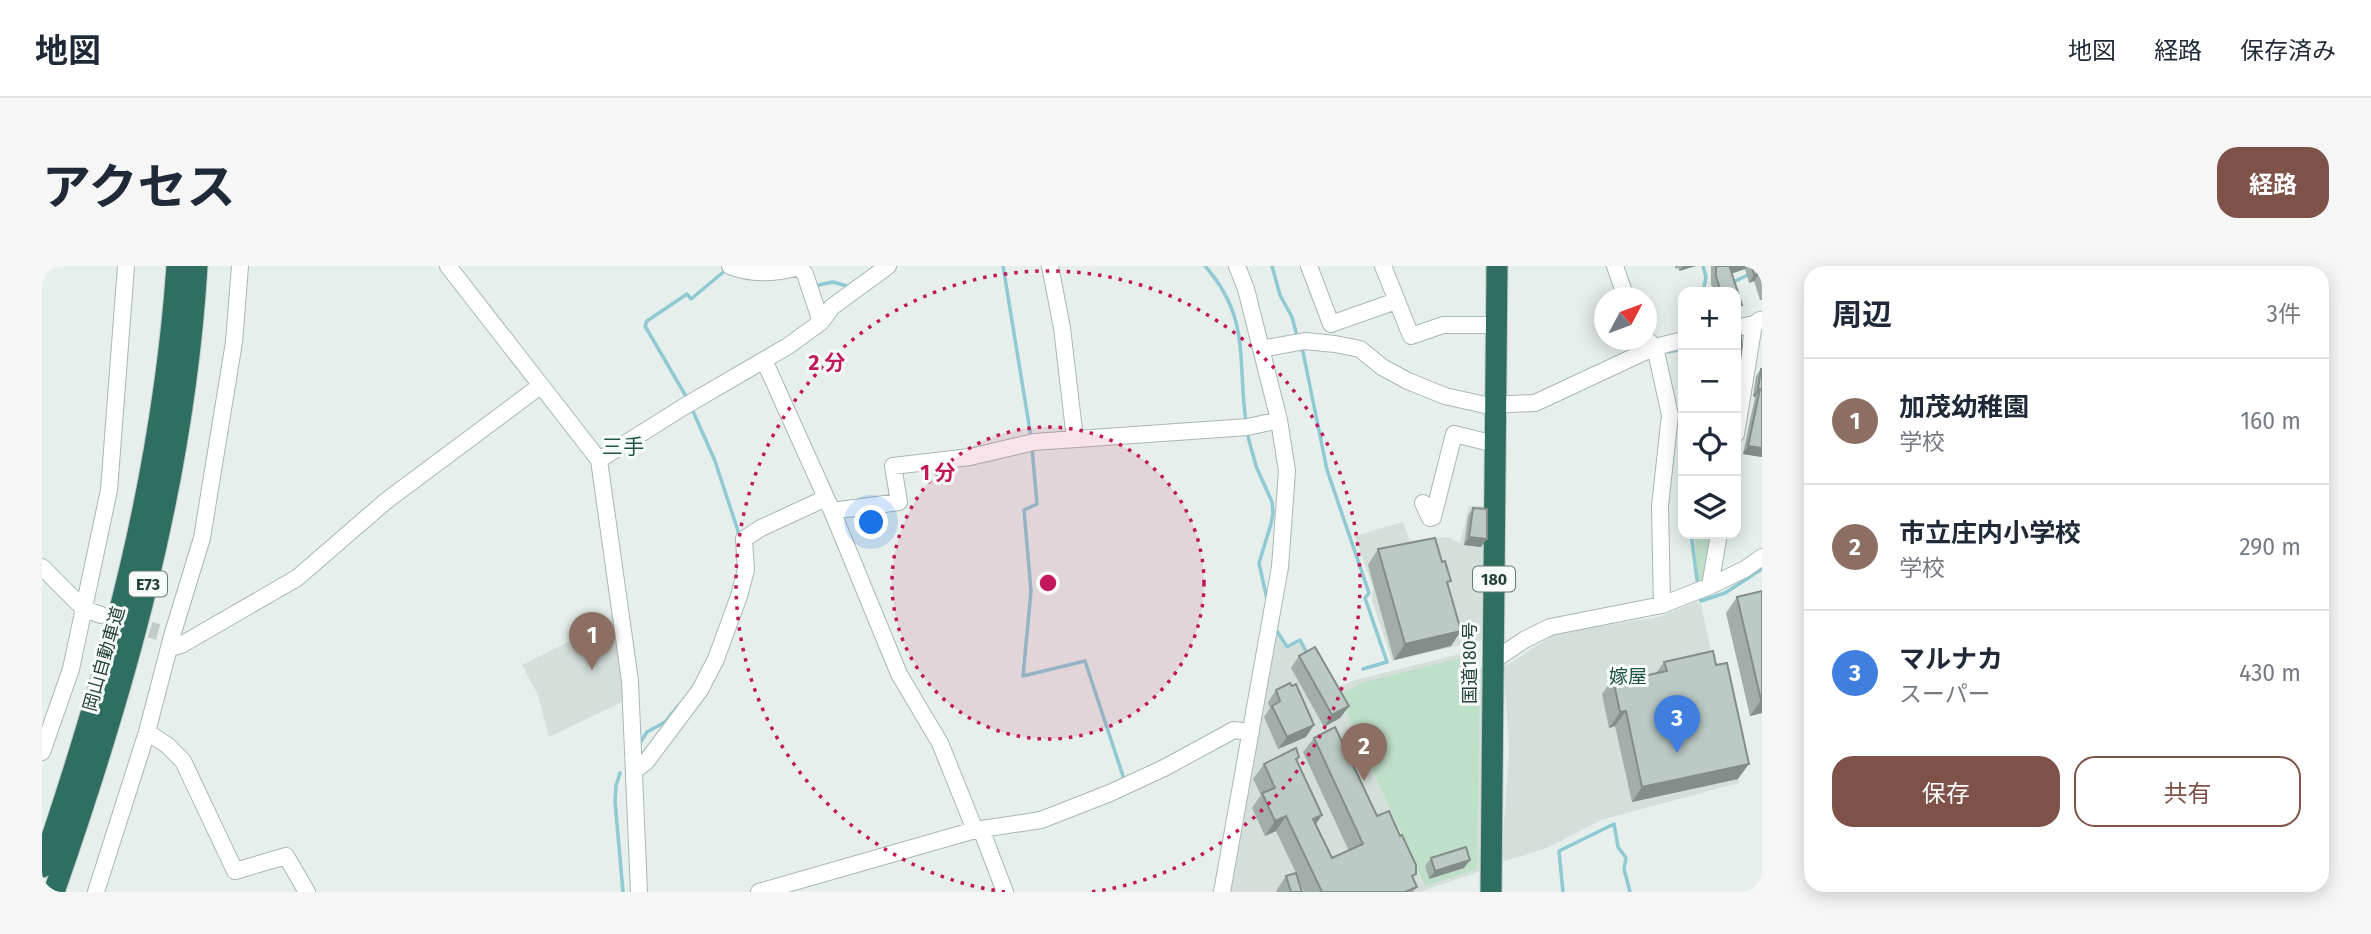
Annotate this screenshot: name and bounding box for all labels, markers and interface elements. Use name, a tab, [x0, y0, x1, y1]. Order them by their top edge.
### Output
text: 地図	[35, 31, 101, 71]
text: 地図	[2068, 37, 2116, 65]
text: 経路	[2154, 37, 2202, 65]
text: 保存済み	[2240, 37, 2336, 65]
button: 経路	[2217, 147, 2329, 218]
text: アクセス	[42, 158, 236, 217]
north arrow	[1594, 287, 1657, 350]
map controls	[1678, 287, 1741, 539]
button: +	[1678, 287, 1741, 350]
text: 周辺	[1832, 297, 1892, 333]
text: 3件	[2267, 300, 2301, 328]
text: 2 分	[809, 350, 845, 376]
button: −	[1678, 350, 1741, 413]
text: 加茂幼稚園	[1899, 392, 2029, 423]
text: 1	[1850, 407, 1860, 435]
text: 160 m	[2240, 407, 2301, 435]
button: locate	[1678, 413, 1741, 476]
text: 学校	[1899, 428, 1945, 456]
district label: 三手	[602, 434, 644, 460]
text: 1 分	[920, 460, 956, 486]
button: layers	[1678, 476, 1741, 539]
your location	[854, 505, 888, 539]
text: 市立庄内小学校	[1899, 518, 2081, 549]
text: 2	[1849, 533, 1861, 561]
text: 290 m	[2239, 533, 2301, 561]
text: 学校	[1899, 554, 1945, 582]
road number: 180	[1473, 566, 1515, 592]
centre of rings	[1036, 571, 1060, 595]
road number: E73	[129, 572, 167, 596]
street label: 岡山自動車道	[79, 604, 129, 714]
pin: 1	[569, 612, 615, 670]
street label: 国道180号	[1459, 622, 1481, 704]
text: マルナカ	[1899, 644, 2003, 675]
text: 3	[1849, 659, 1861, 687]
text: 430 m	[2239, 659, 2301, 687]
district label: 嫁屋	[1609, 665, 1647, 688]
text: スーパー	[1899, 680, 1991, 708]
pin: 3	[1654, 695, 1700, 753]
pin: 2	[1341, 723, 1387, 781]
button: 保存	[1832, 756, 2060, 827]
button: 共有	[2074, 756, 2301, 827]

